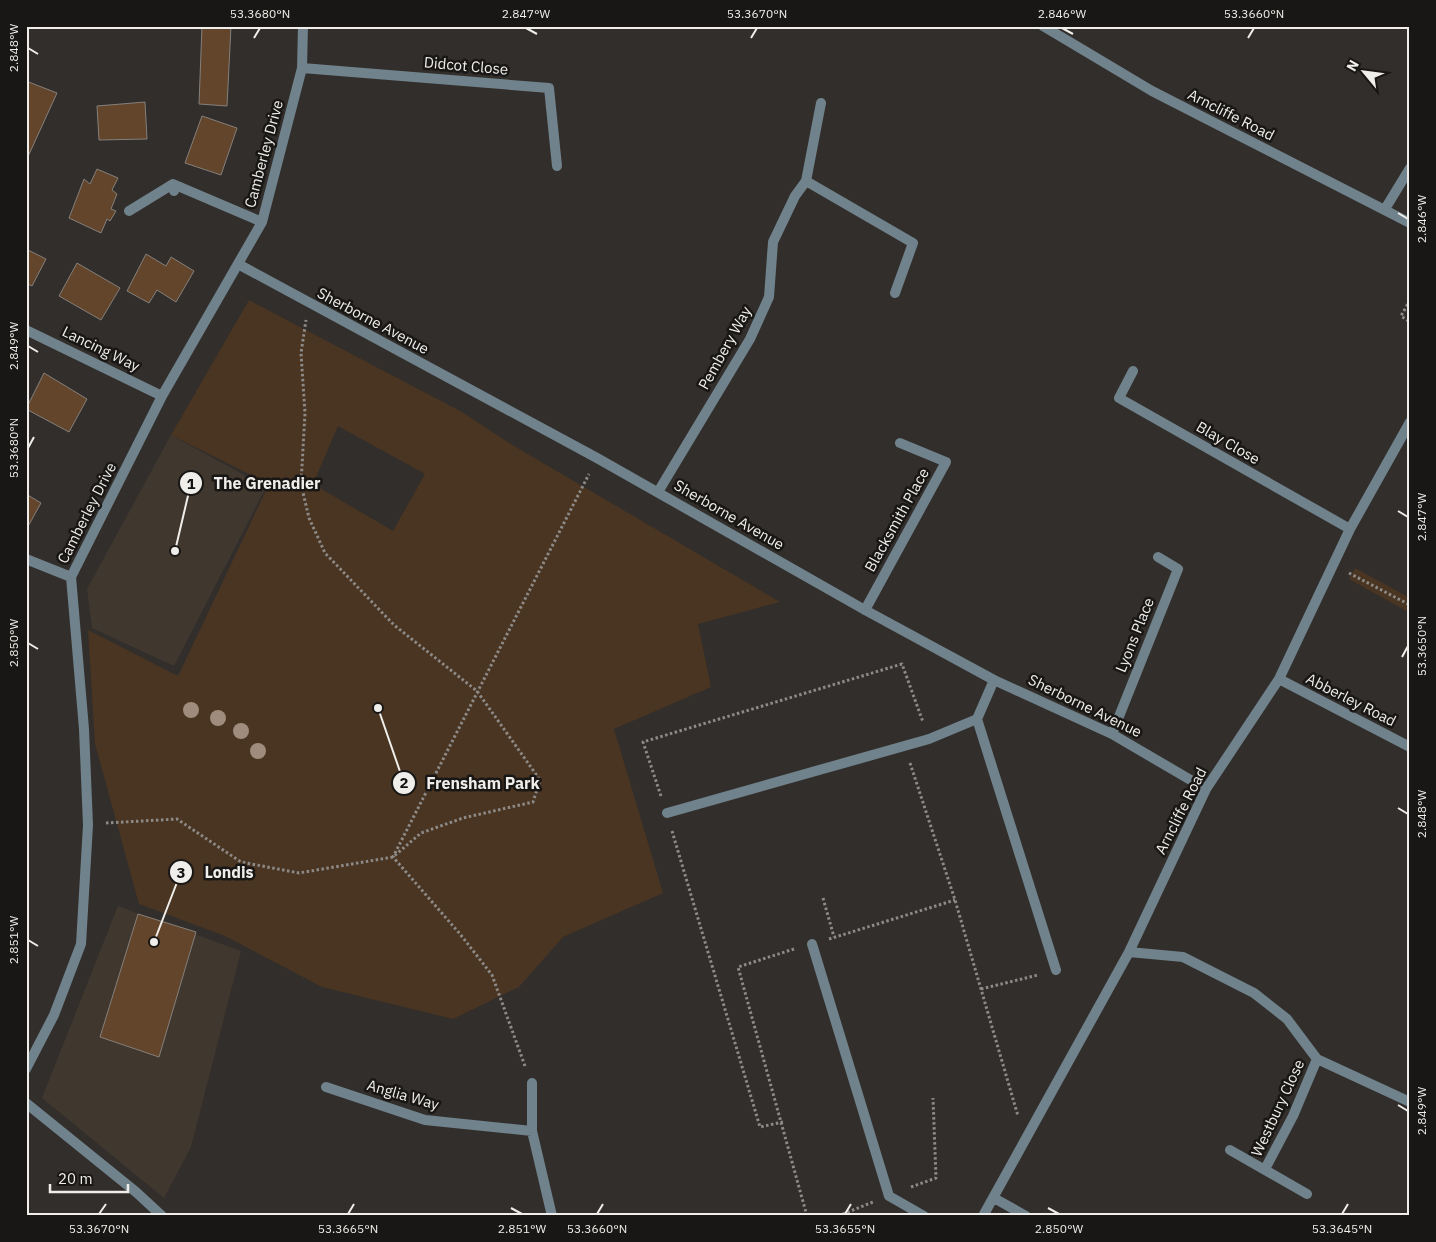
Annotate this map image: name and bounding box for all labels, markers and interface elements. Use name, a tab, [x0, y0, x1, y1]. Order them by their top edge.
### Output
text: 53.3680°N	[230, 6, 290, 21]
text: 2.847°W	[502, 6, 550, 21]
text: 53.3670°N	[727, 6, 787, 21]
text: 2.846°W	[1038, 6, 1086, 21]
text: 53.3660°N	[1224, 6, 1284, 21]
text: 2.848°W	[6, 24, 21, 72]
north arrow	[1338, 48, 1388, 98]
street label: Didcot Close	[423, 52, 509, 79]
text: N	[1342, 57, 1363, 74]
street label: Arncliffe Road	[1185, 85, 1278, 145]
street label: Camberley Drive	[240, 98, 287, 210]
text: 2.846°W	[1414, 195, 1429, 243]
street label: Sherborne Avenue	[314, 283, 432, 358]
street label: Pembery Way	[694, 302, 756, 393]
text: 2.849°W	[6, 322, 21, 370]
street label: Lancing Way	[59, 322, 144, 376]
street label: Blay Close	[1193, 417, 1263, 468]
text: 53.3680°N	[6, 418, 21, 478]
street label: Camberley Drive	[53, 459, 120, 567]
street label: Blacksmith Place	[860, 465, 933, 575]
callout: The Grenadier	[179, 468, 331, 499]
text: The Grenadier	[214, 473, 321, 493]
text: 1	[186, 474, 196, 493]
street label: Sherborne Avenue	[671, 475, 788, 554]
text: 2.847°W	[1414, 493, 1429, 541]
street label: Lyons Place	[1111, 595, 1158, 675]
text: 53.3650°N	[1414, 616, 1429, 676]
text: 2.850°W	[6, 619, 21, 667]
street label: Abberley Road	[1303, 669, 1399, 730]
street label: Sherborne Avenue	[1025, 670, 1145, 741]
street label: Arncliffe Road	[1151, 764, 1211, 857]
callout: Frensham Park	[392, 767, 550, 798]
text: 2	[399, 773, 409, 792]
text: Frensham Park	[426, 773, 541, 793]
text: 2.848°W	[1414, 790, 1429, 838]
callout: Londis	[169, 857, 263, 888]
text: Londis	[204, 862, 254, 882]
text: 3	[176, 863, 186, 882]
text: 2.851°W	[6, 916, 21, 964]
street label: Westbury Close	[1247, 1056, 1308, 1159]
street label: Anglia Way	[365, 1075, 442, 1114]
text: 2.849°W	[1414, 1087, 1429, 1135]
scale bar	[50, 1162, 128, 1194]
text: 20 m	[58, 1169, 93, 1188]
text: 53.3670°N	[69, 1221, 129, 1236]
text: 53.3665°N	[318, 1221, 378, 1236]
text: 2.851°W	[498, 1221, 546, 1236]
text: 53.3660°N	[567, 1221, 627, 1236]
text: 53.3655°N	[815, 1221, 875, 1236]
text: 2.850°W	[1035, 1221, 1083, 1236]
text: 53.3645°N	[1312, 1221, 1372, 1236]

